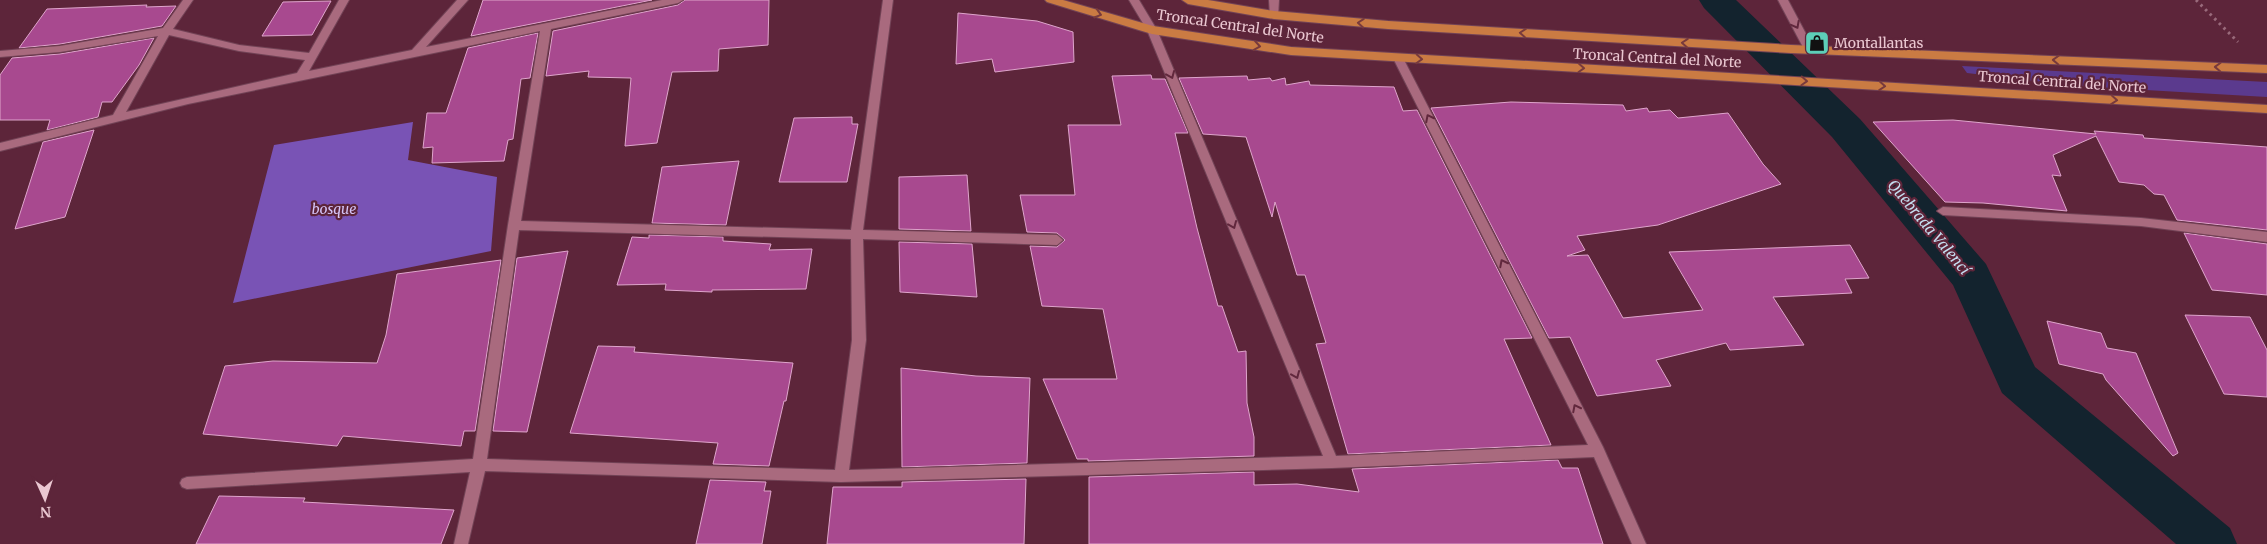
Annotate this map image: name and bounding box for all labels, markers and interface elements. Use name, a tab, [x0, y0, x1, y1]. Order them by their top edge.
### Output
street label: Troncal Central del Norte	[1155, 5, 1325, 47]
one-way arrow	[1093, 9, 1102, 19]
one-way arrow	[1357, 17, 1365, 28]
one-way arrow	[1790, 19, 1800, 28]
one-way arrow	[1519, 28, 1527, 39]
shop icon: Montallantas	[1804, 30, 1830, 56]
place label: Montallantas	[1834, 34, 1923, 52]
one-way arrow	[1681, 38, 1689, 49]
one-way arrow	[1253, 40, 1261, 51]
street label: Troncal Central del Norte	[1572, 45, 1742, 71]
one-way arrow	[1415, 54, 1423, 65]
one-way arrow	[2052, 54, 2060, 65]
one-way arrow	[2214, 61, 2222, 72]
one-way arrow	[1577, 63, 1585, 74]
street label: Troncal Central del Norte	[1977, 67, 2147, 97]
one-way arrow	[1165, 71, 1175, 79]
one-way arrow	[1801, 76, 1809, 87]
one-way arrow	[1878, 80, 1886, 91]
one-way arrow	[2110, 94, 2118, 105]
one-way arrow	[1425, 114, 1435, 123]
water label: Quebrada Valencí	[1884, 176, 1975, 280]
park label: bosque	[312, 200, 356, 218]
one-way arrow	[1228, 221, 1238, 229]
one-way arrow	[1499, 259, 1509, 268]
one-way arrow	[1290, 371, 1300, 379]
one-way arrow	[1572, 404, 1582, 413]
north arrow	[20, 474, 70, 524]
text: N	[40, 503, 52, 521]

